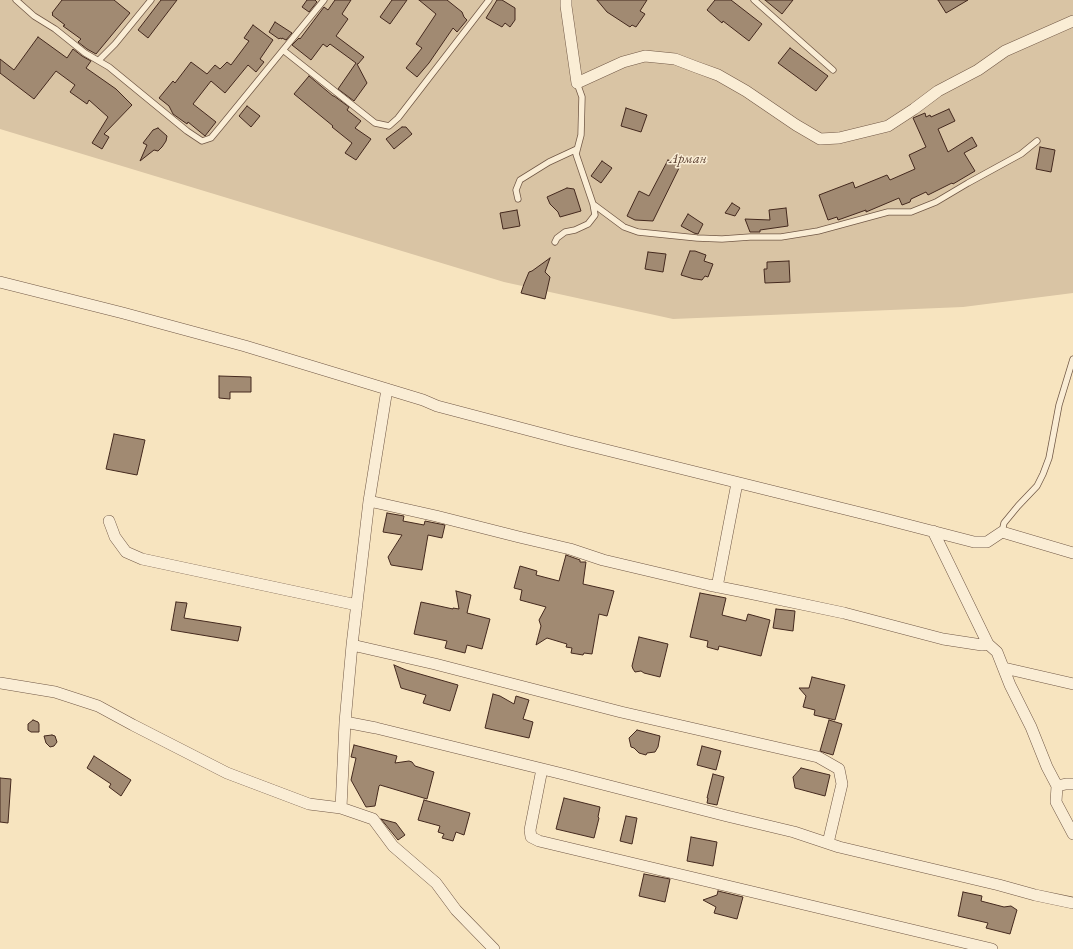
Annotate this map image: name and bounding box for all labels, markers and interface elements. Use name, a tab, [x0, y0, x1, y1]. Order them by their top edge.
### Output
park label: Арман	[669, 151, 707, 167]

